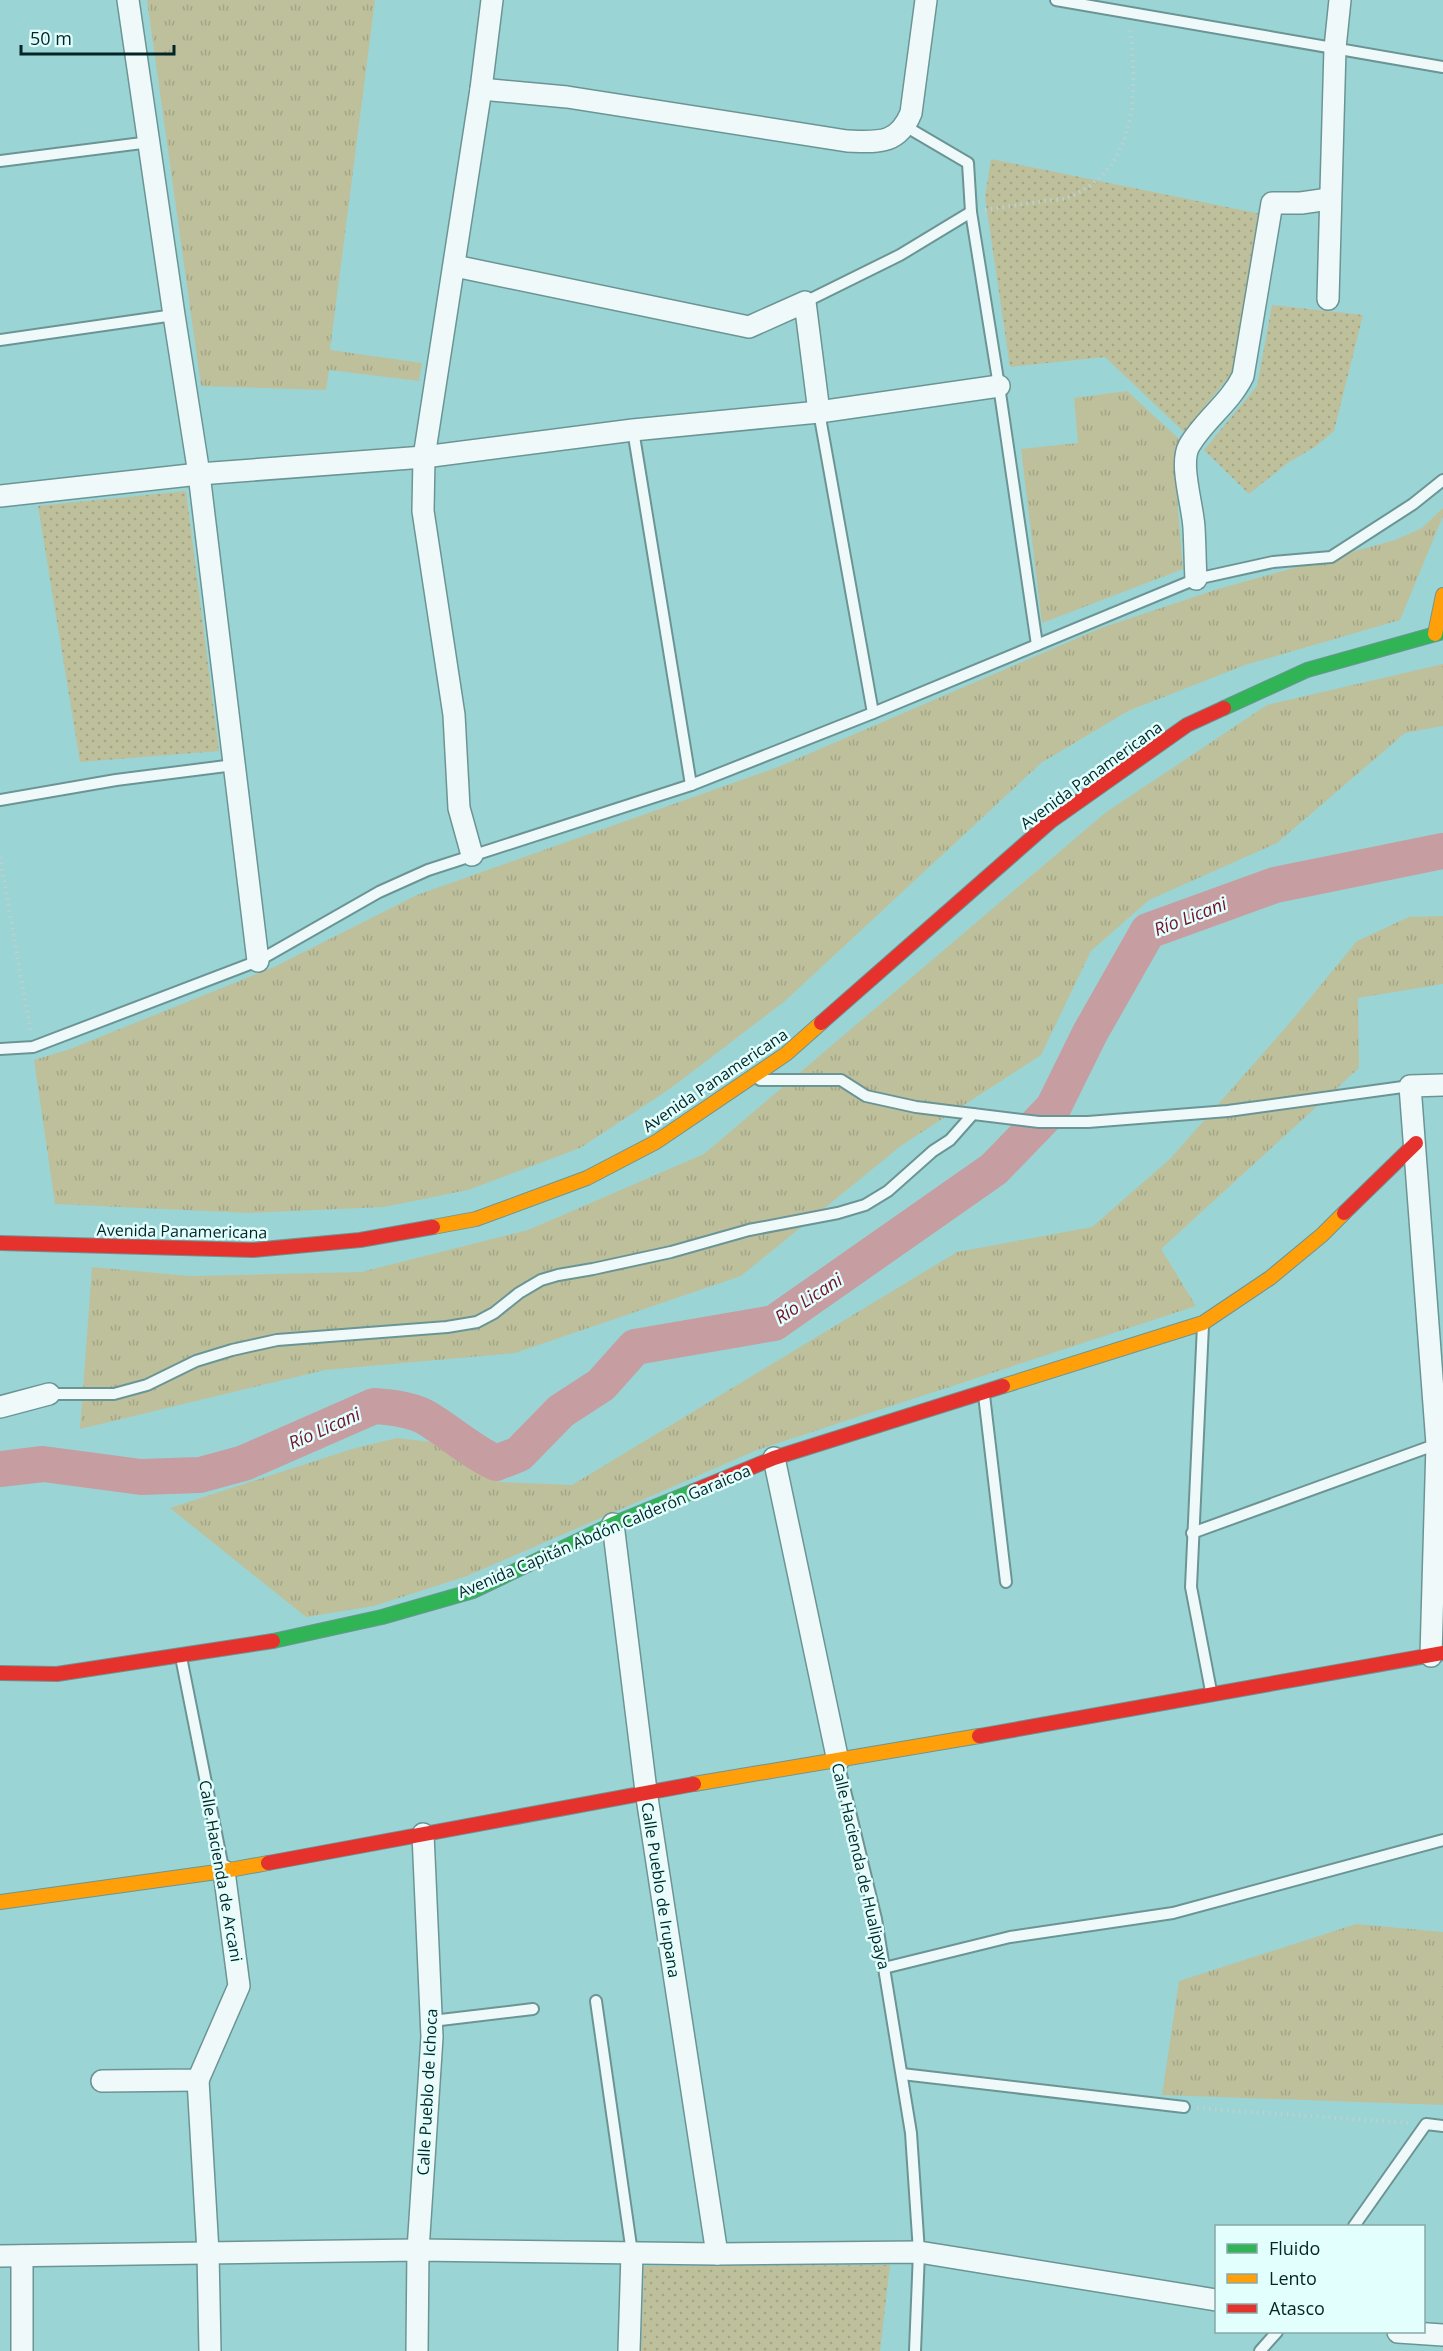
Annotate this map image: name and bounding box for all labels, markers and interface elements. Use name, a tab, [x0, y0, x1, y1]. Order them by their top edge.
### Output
scale bar	[21, 18, 174, 56]
text: 50 m	[30, 26, 72, 50]
street label: Avenida Panamericana	[1016, 716, 1166, 834]
water label: Río Licani	[1150, 891, 1230, 941]
street label: Avenida Panamericana	[638, 1023, 792, 1137]
street label: Avenida Panamericana	[97, 1219, 267, 1243]
water label: Río Licani	[770, 1267, 847, 1329]
water label: Río Licani	[284, 1401, 364, 1454]
street label: Avenida Capitán Abdón Calderón Garaicoa	[454, 1459, 754, 1603]
street label: Calle Hacienda de Hualipaya	[827, 1761, 895, 1971]
street label: Calle Hacienda de Arcani	[194, 1778, 248, 1964]
street label: Calle Pueblo de Irupana	[636, 1801, 686, 1979]
street label: Calle Pueblo de Ichoca	[412, 2008, 442, 2176]
legend	[1215, 2225, 1425, 2333]
text: Fluido	[1269, 2236, 1320, 2260]
text: Lento	[1269, 2266, 1317, 2290]
text: Atasco	[1269, 2296, 1325, 2320]

